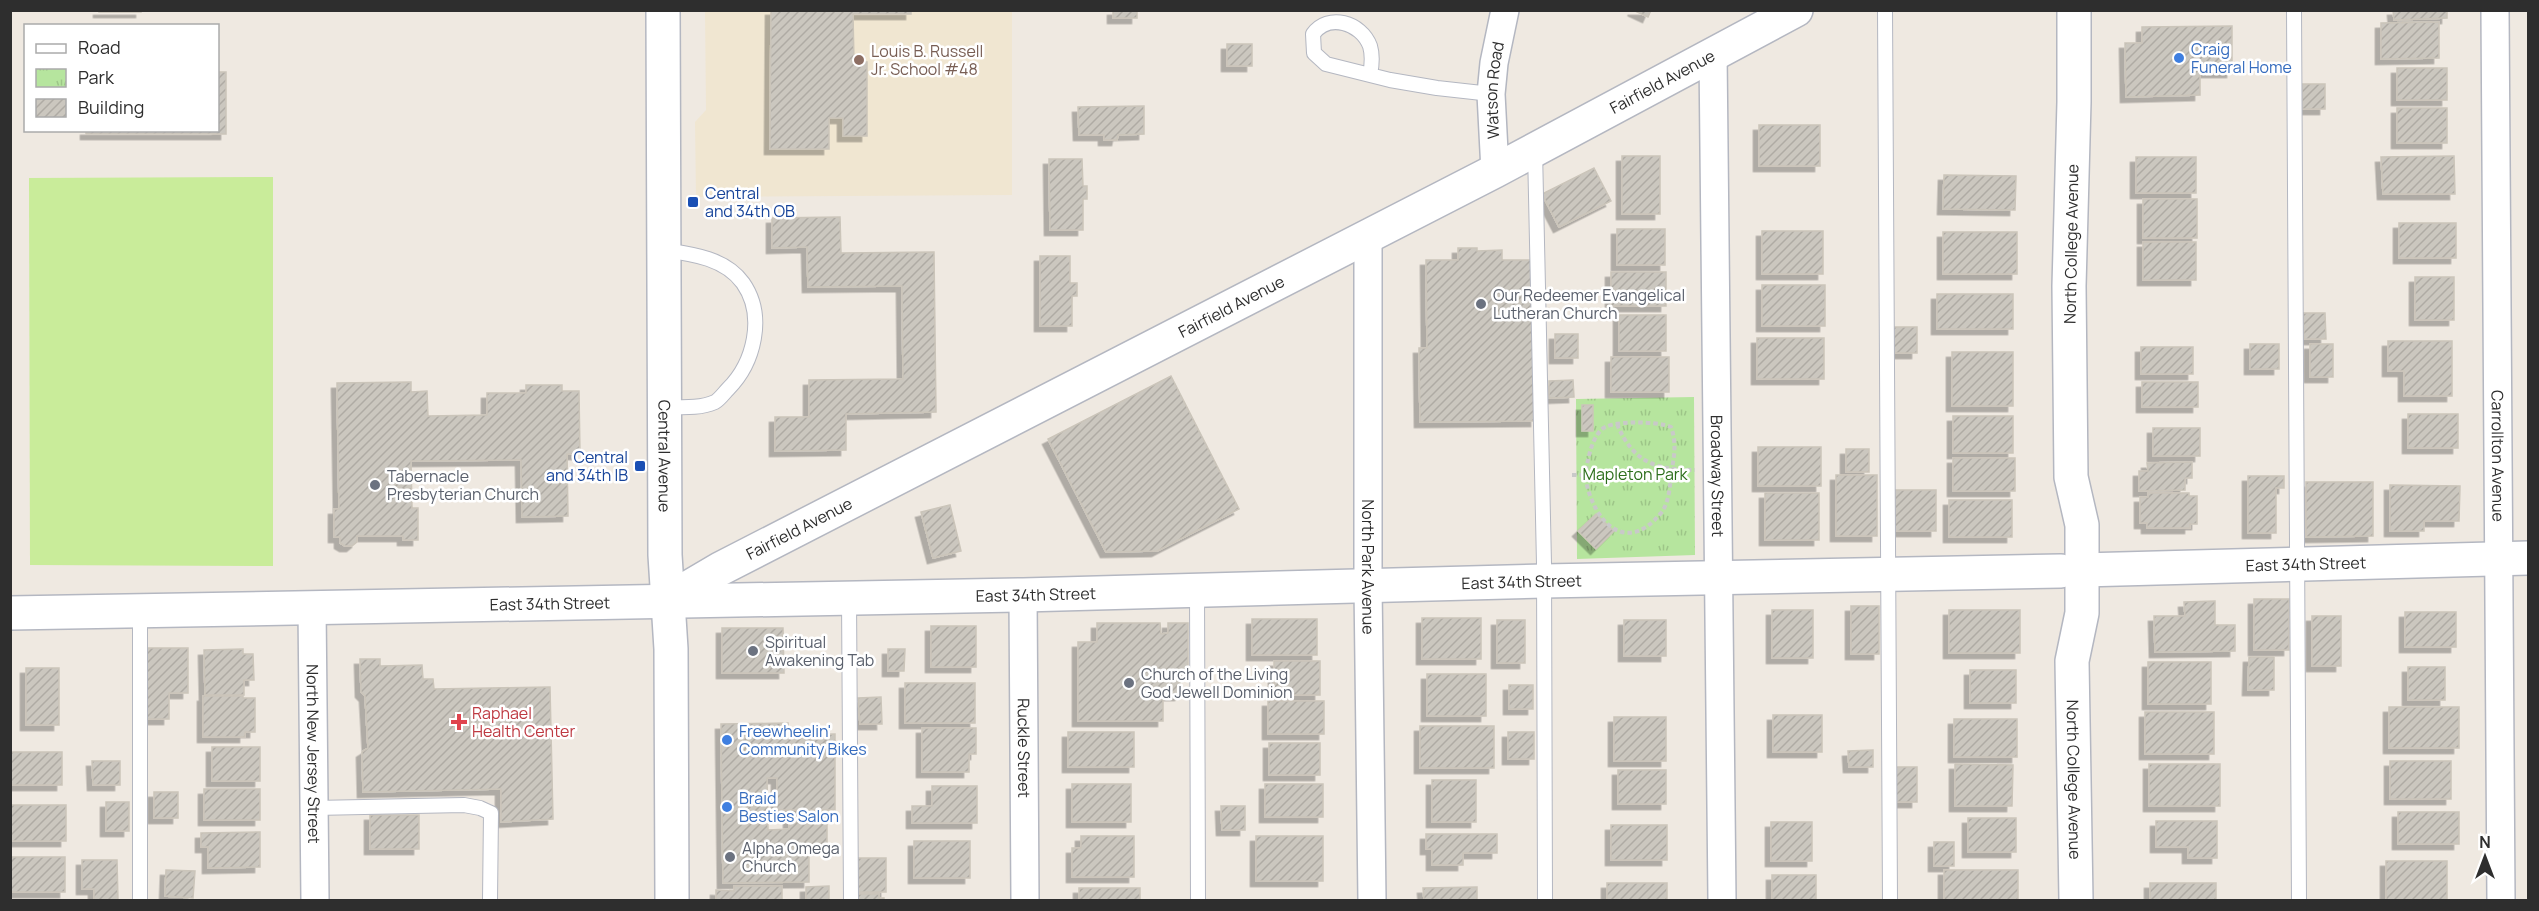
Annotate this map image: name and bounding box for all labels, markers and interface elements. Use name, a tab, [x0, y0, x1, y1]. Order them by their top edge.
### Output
legend	[24, 24, 219, 132]
text: Road	[78, 35, 121, 59]
place label: Craig Funeral Home	[2191, 38, 2292, 78]
street label: Watson Road	[1480, 39, 1509, 140]
place label: Louis B. Russell Jr. School #48	[871, 40, 983, 80]
street label: Fairfield Avenue	[1606, 44, 1719, 119]
marker: Craig Funeral Home	[2172, 51, 2186, 65]
marker: Louis B. Russell Jr. School #48	[852, 53, 866, 67]
text: Park	[78, 65, 115, 89]
text: Building	[78, 95, 144, 119]
street label: North College Avenue	[2059, 164, 2083, 324]
place label: Central and 34th OB	[705, 182, 795, 222]
marker: Central and 34th OB	[686, 195, 700, 209]
street label: Fairfield Avenue	[1175, 270, 1288, 343]
place label: Our Redeemer Evangelical Lutheran Church	[1493, 284, 1685, 324]
marker: Our Redeemer Evangelical Lutheran Church	[1474, 297, 1488, 311]
street label: Carrollton Avenue	[2487, 390, 2509, 522]
street label: Central Avenue	[653, 400, 676, 512]
street label: Broadway Street	[1706, 415, 1729, 537]
place label: Central and 34th IB	[546, 446, 628, 486]
marker: Central and 34th IB	[633, 459, 647, 473]
park label: Mapleton Park	[1582, 463, 1689, 485]
place label: Tabernacle Presbyterian Church	[387, 465, 539, 505]
marker: Tabernacle Presbyterian Church	[368, 478, 382, 492]
street label: Fairfield Avenue	[742, 492, 856, 565]
street label: North Park Avenue	[1357, 499, 1380, 635]
street label: East 34th Street	[2245, 551, 2366, 577]
street label: East 34th Street	[1461, 569, 1582, 594]
street label: East 34th Street	[975, 582, 1096, 607]
street label: East 34th Street	[489, 591, 610, 615]
place label: Spiritual Awakening Tab	[765, 631, 874, 671]
marker: Spiritual Awakening Tab	[746, 644, 760, 658]
place label: Church of the Living God Jewell Dominion	[1141, 663, 1293, 703]
street label: North New Jersey Street	[302, 664, 325, 844]
marker: Church of the Living God Jewell Dominion	[1122, 676, 1136, 690]
street label: Ruckle Street	[1013, 698, 1035, 798]
street label: North College Avenue	[2062, 699, 2086, 860]
place label: Raphael Health Center	[472, 702, 575, 742]
marker: Raphael Health Center	[450, 713, 468, 731]
place label: Freewheelin' Community Bikes	[739, 720, 867, 760]
marker: Freewheelin' Community Bikes	[720, 733, 734, 747]
place label: Braid Besties Salon	[739, 787, 839, 827]
marker: Braid Besties Salon	[720, 800, 734, 814]
north arrow	[2455, 827, 2515, 887]
text: N	[2479, 831, 2491, 853]
place label: Alpha Omega Church	[742, 837, 840, 877]
marker: Alpha Omega Church	[723, 850, 737, 864]

